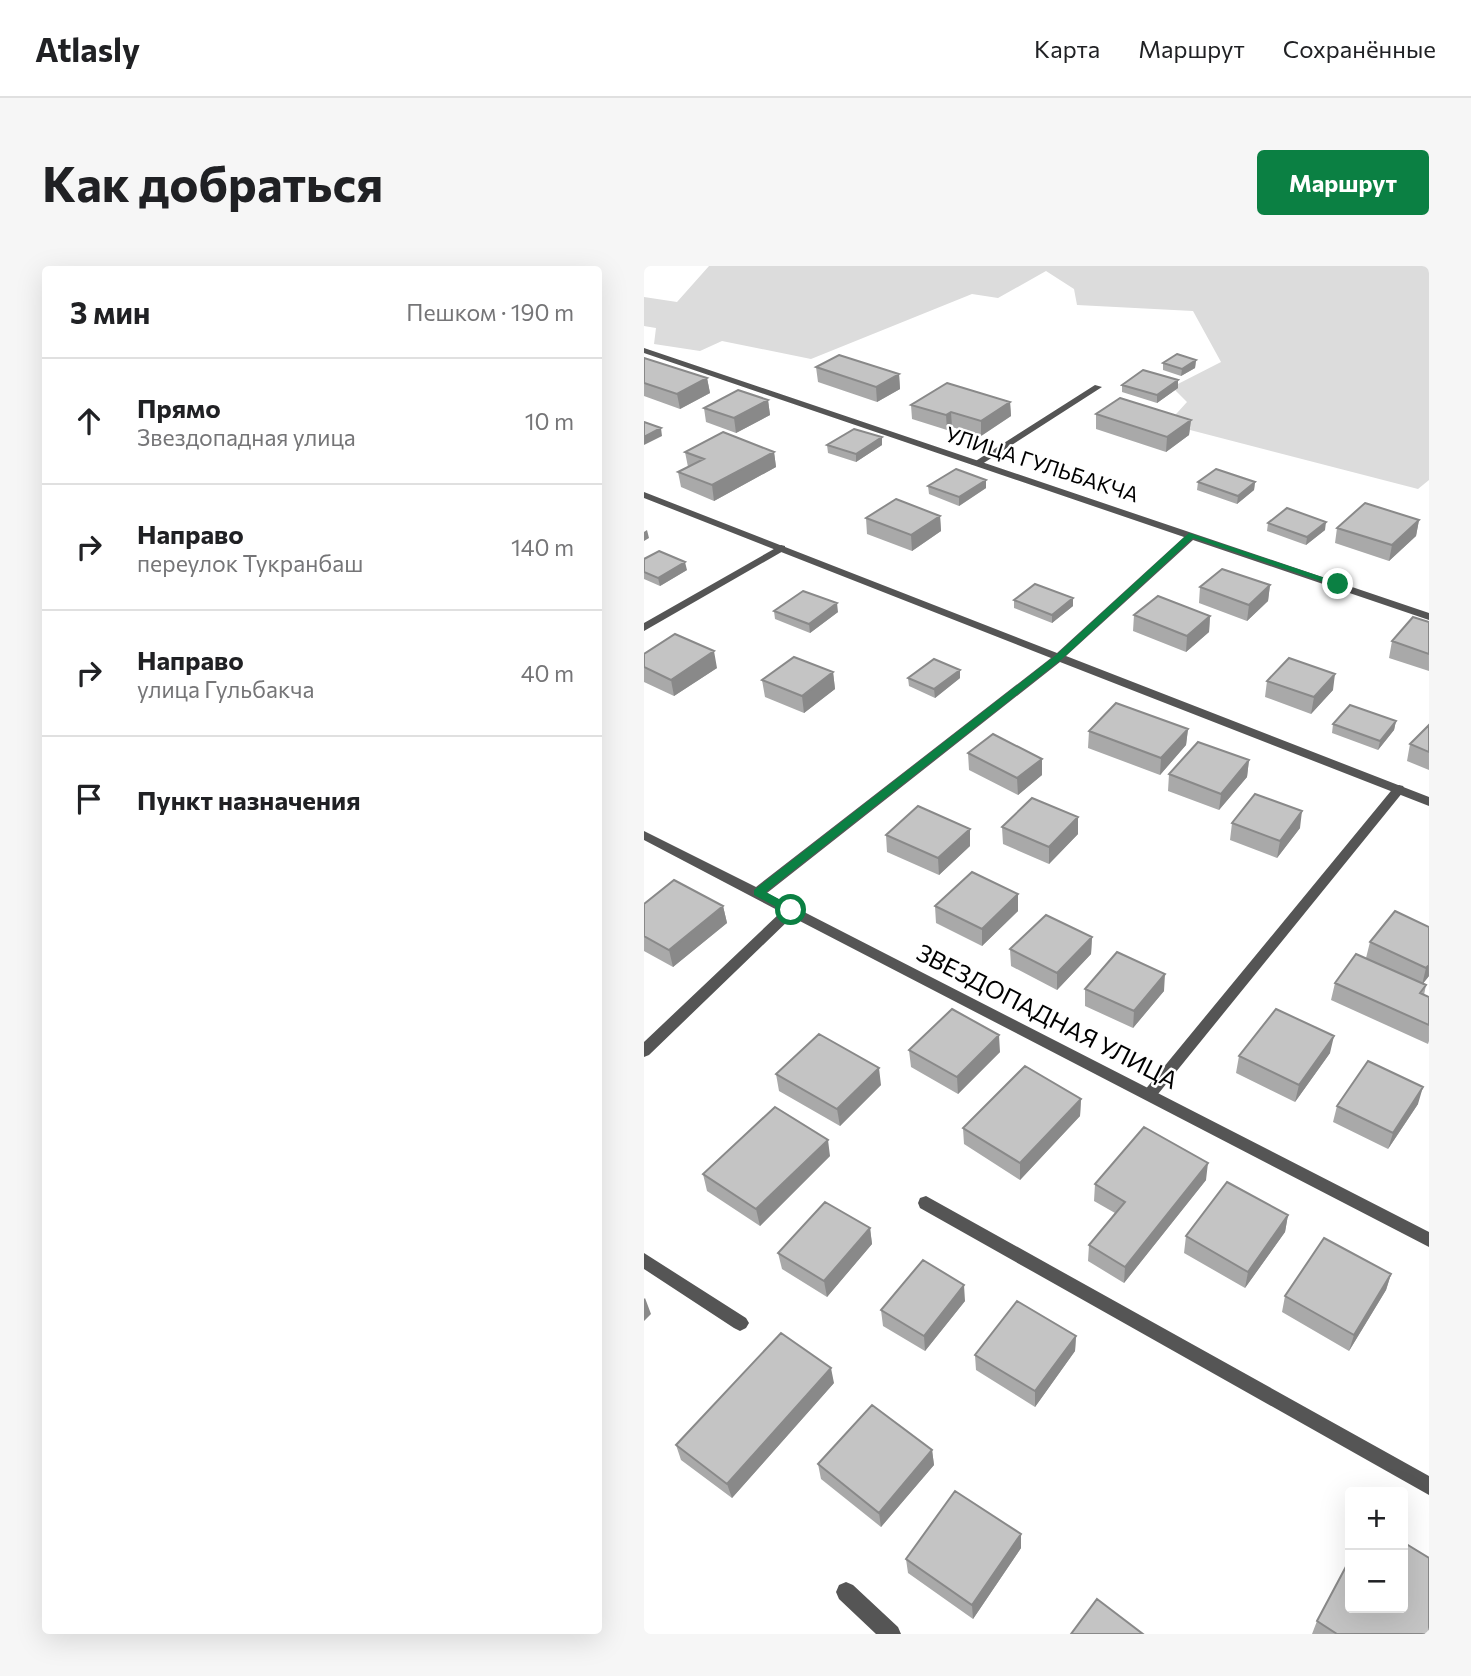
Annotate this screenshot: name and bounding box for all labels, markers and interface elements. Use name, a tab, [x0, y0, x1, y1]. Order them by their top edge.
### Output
text: Atlasly	[35, 28, 140, 69]
text: Карта	[1034, 34, 1100, 63]
text: Маршрут	[1138, 34, 1245, 63]
text: Сохранённые	[1283, 34, 1436, 63]
button: Маршрут	[1257, 150, 1429, 215]
text: Как добраться	[42, 152, 383, 212]
text: 3 мин	[70, 293, 150, 330]
text: Пешком · 190 m	[406, 298, 574, 326]
text: Прямо	[137, 392, 221, 423]
icon: ahead	[70, 402, 108, 440]
text: 10 m	[525, 407, 574, 435]
street label: УЛИЦА ГУЛЬБАКЧА	[943, 420, 1142, 507]
text: Звездопадная улица	[137, 423, 356, 451]
text: Направо	[137, 518, 244, 549]
icon: right	[70, 528, 108, 566]
text: 140 m	[511, 533, 574, 561]
text: переулок Тукранбаш	[137, 549, 363, 577]
route end	[1322, 568, 1353, 599]
text: Направо	[137, 644, 244, 675]
icon: right	[70, 654, 108, 692]
text: 40 m	[521, 659, 574, 687]
text: улица Гульбакча	[137, 675, 314, 703]
icon: arrive	[70, 780, 108, 818]
text: Пункт назначения	[137, 784, 361, 815]
route start	[775, 894, 806, 925]
street label: ЗВЕЗДОПАДНАЯ УЛИЦА	[912, 937, 1183, 1094]
map controls	[1345, 1487, 1408, 1613]
button: +	[1345, 1487, 1408, 1550]
button: −	[1345, 1550, 1408, 1613]

